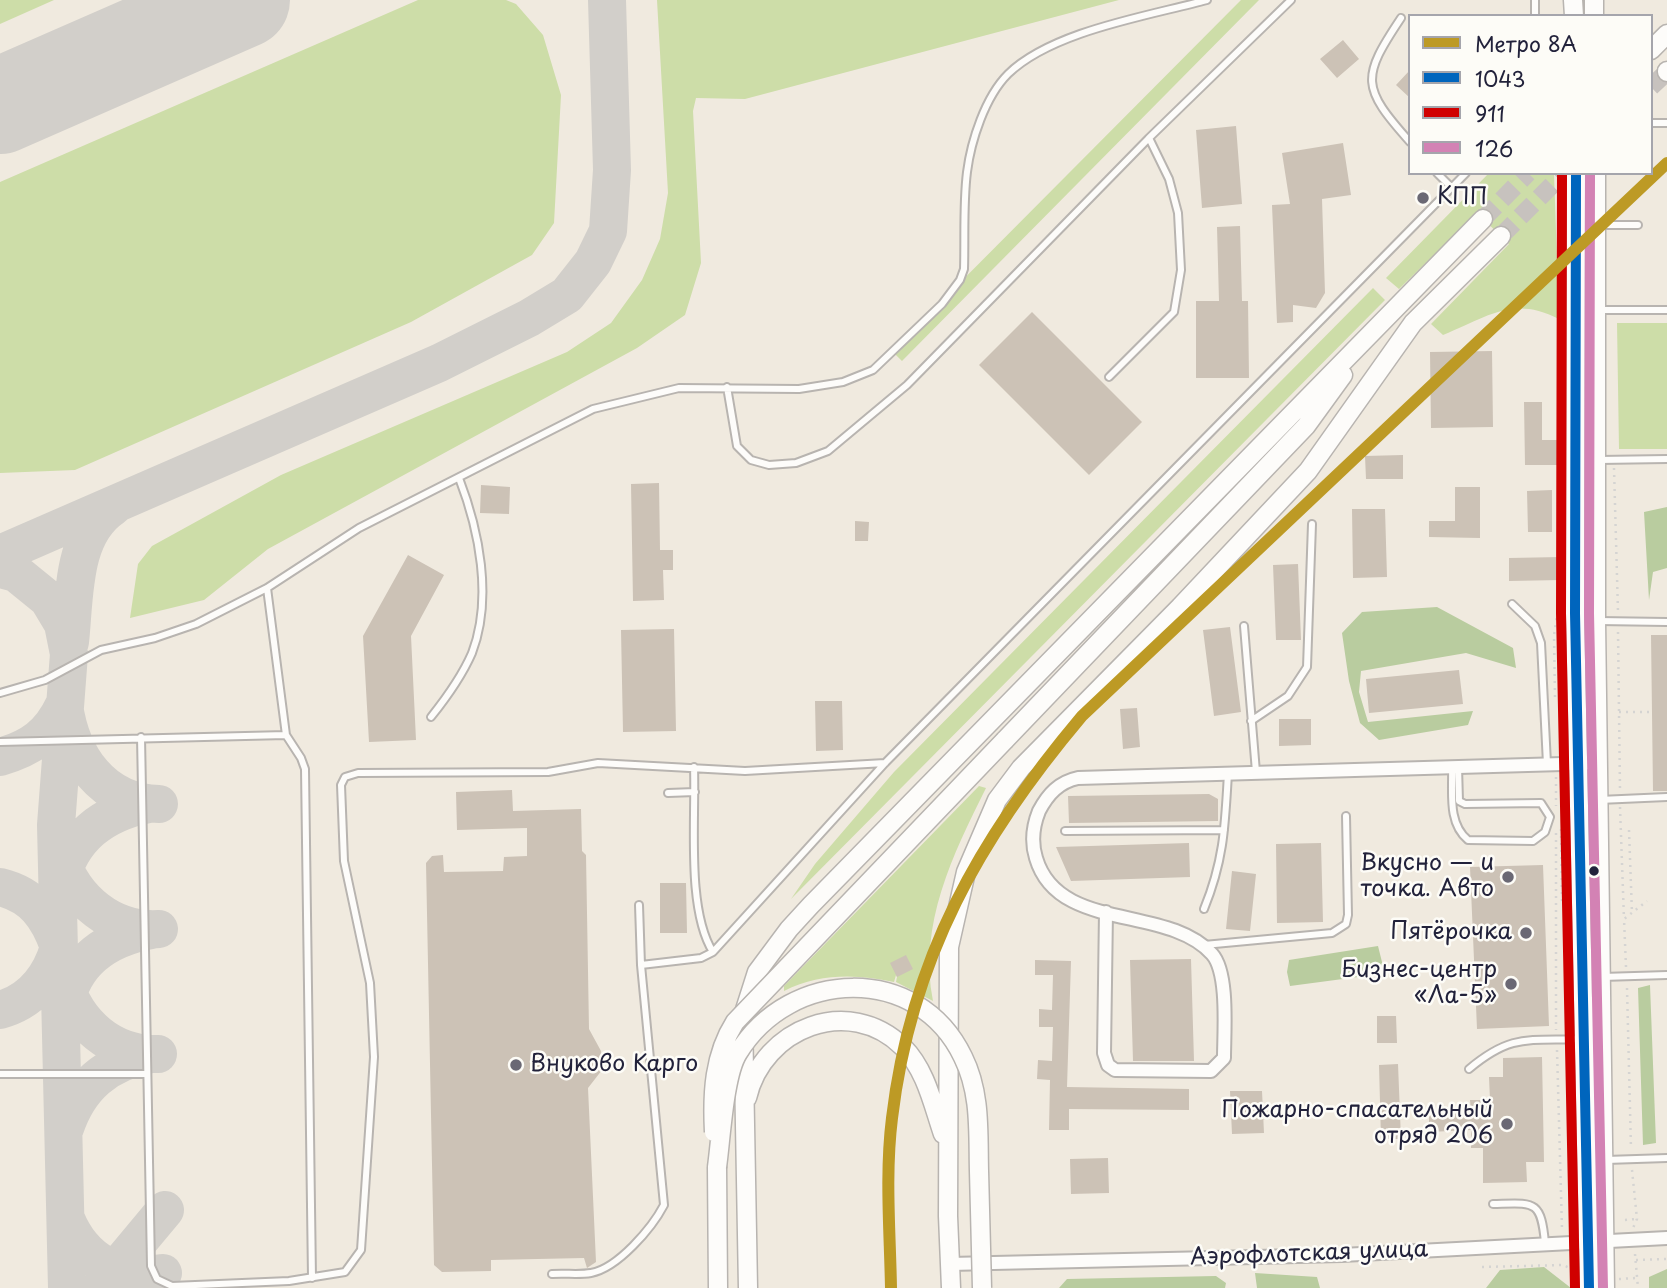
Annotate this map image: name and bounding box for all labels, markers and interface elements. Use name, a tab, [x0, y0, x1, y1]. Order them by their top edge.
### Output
legend	[1408, 14, 1653, 175]
text: Метро 8А	[1475, 27, 1577, 59]
text: 1043	[1475, 62, 1526, 94]
text: 911	[1475, 97, 1505, 129]
text: 126	[1475, 132, 1513, 164]
place label: КПП	[1437, 184, 1488, 212]
marker: КПП	[1415, 190, 1431, 206]
place label: Вкусно — и точка. Авто	[1360, 850, 1494, 904]
unlabelled marker	[1587, 864, 1601, 878]
marker: Вкусно — и точка. Авто	[1500, 869, 1516, 885]
place label: Пятёрочка	[1390, 919, 1512, 947]
marker: Пятёрочка	[1518, 925, 1534, 941]
place label: Бизнес-центр «Ла-5»	[1341, 957, 1497, 1011]
marker: Бизнес-центр «Ла-5»	[1503, 976, 1519, 992]
place label: Внуково Карго	[530, 1051, 698, 1079]
marker: Внуково Карго	[508, 1057, 524, 1073]
place label: Пожарно-спасательный отряд 206	[1221, 1097, 1493, 1151]
marker: Пожарно-спасательный отряд 206	[1499, 1116, 1515, 1132]
street label: Аэрофлотская улица	[1190, 1236, 1428, 1272]

